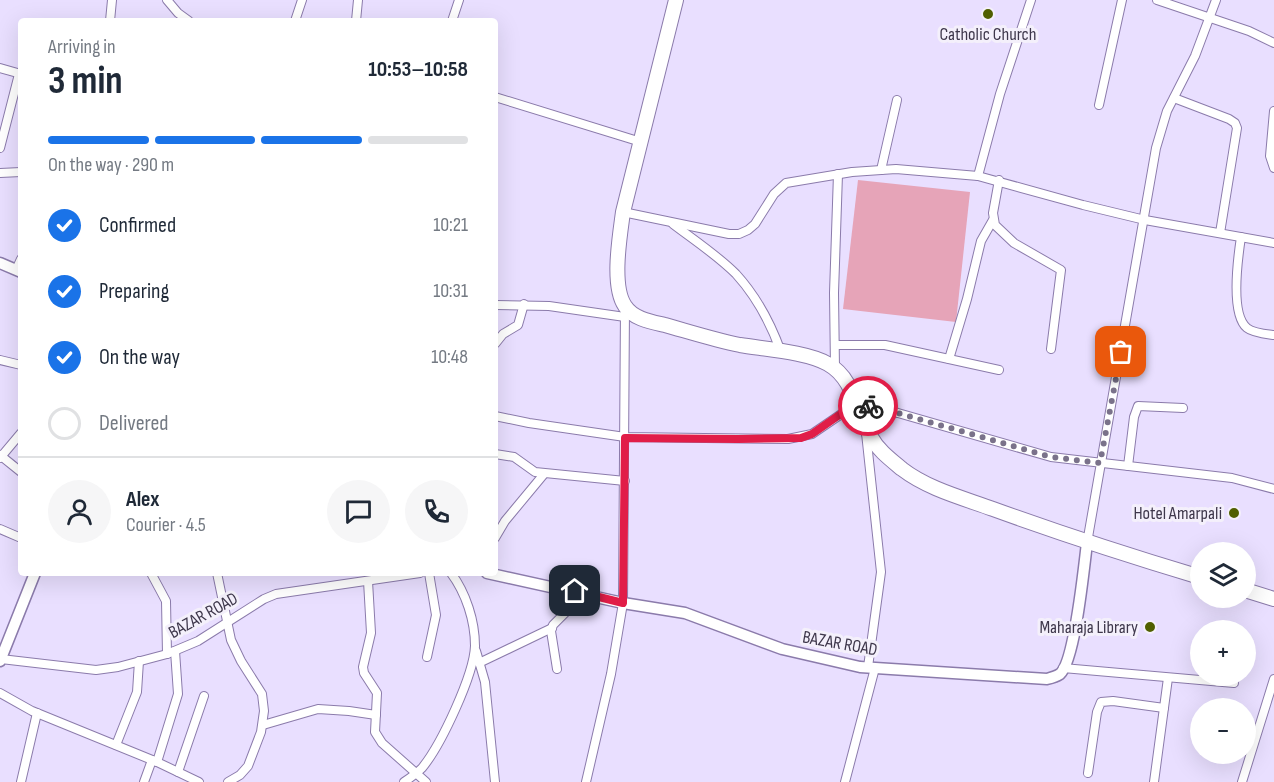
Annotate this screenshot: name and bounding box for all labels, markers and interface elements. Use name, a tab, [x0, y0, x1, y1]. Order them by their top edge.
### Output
marker: Catholic Church	[981, 7, 995, 21]
place label: Catholic Church	[940, 24, 1036, 45]
text: Arriving in	[48, 35, 116, 59]
text: 10:53–10:58	[368, 56, 468, 83]
text: 3 min	[48, 58, 123, 105]
text: On the way · 290 m	[48, 153, 174, 177]
icon: check	[48, 209, 81, 242]
text: Confirmed	[99, 212, 176, 239]
text: 10:21	[433, 213, 468, 237]
icon: check	[48, 275, 81, 308]
text: Preparing	[99, 278, 169, 305]
text: 10:31	[433, 279, 468, 303]
pin	[1095, 326, 1146, 377]
icon: bag	[1104, 335, 1137, 368]
icon: check	[48, 341, 81, 374]
text: On the way	[99, 344, 180, 371]
text: 10:48	[431, 345, 468, 369]
courier	[838, 376, 898, 436]
icon: bike	[852, 390, 885, 423]
text: Delivered	[99, 410, 168, 437]
button: person	[48, 480, 111, 543]
button: chat	[327, 480, 390, 543]
button: phone	[405, 480, 468, 543]
text: Alex	[126, 486, 159, 513]
place label: Hotel Amarpali	[1133, 503, 1222, 524]
marker: Hotel Amarpali	[1227, 506, 1241, 520]
text: Courier · 4.5	[126, 513, 206, 537]
map controls	[1190, 542, 1256, 764]
button: layers	[1190, 542, 1256, 608]
pin	[549, 565, 600, 616]
icon: home	[558, 574, 591, 607]
street label: BAZAR ROAD	[165, 588, 241, 643]
place label: Maharaja Library	[1039, 617, 1138, 638]
marker: Maharaja Library	[1143, 620, 1157, 634]
button: +	[1190, 620, 1256, 686]
street label: BAZAR ROAD	[801, 627, 879, 660]
button: −	[1190, 698, 1256, 764]

